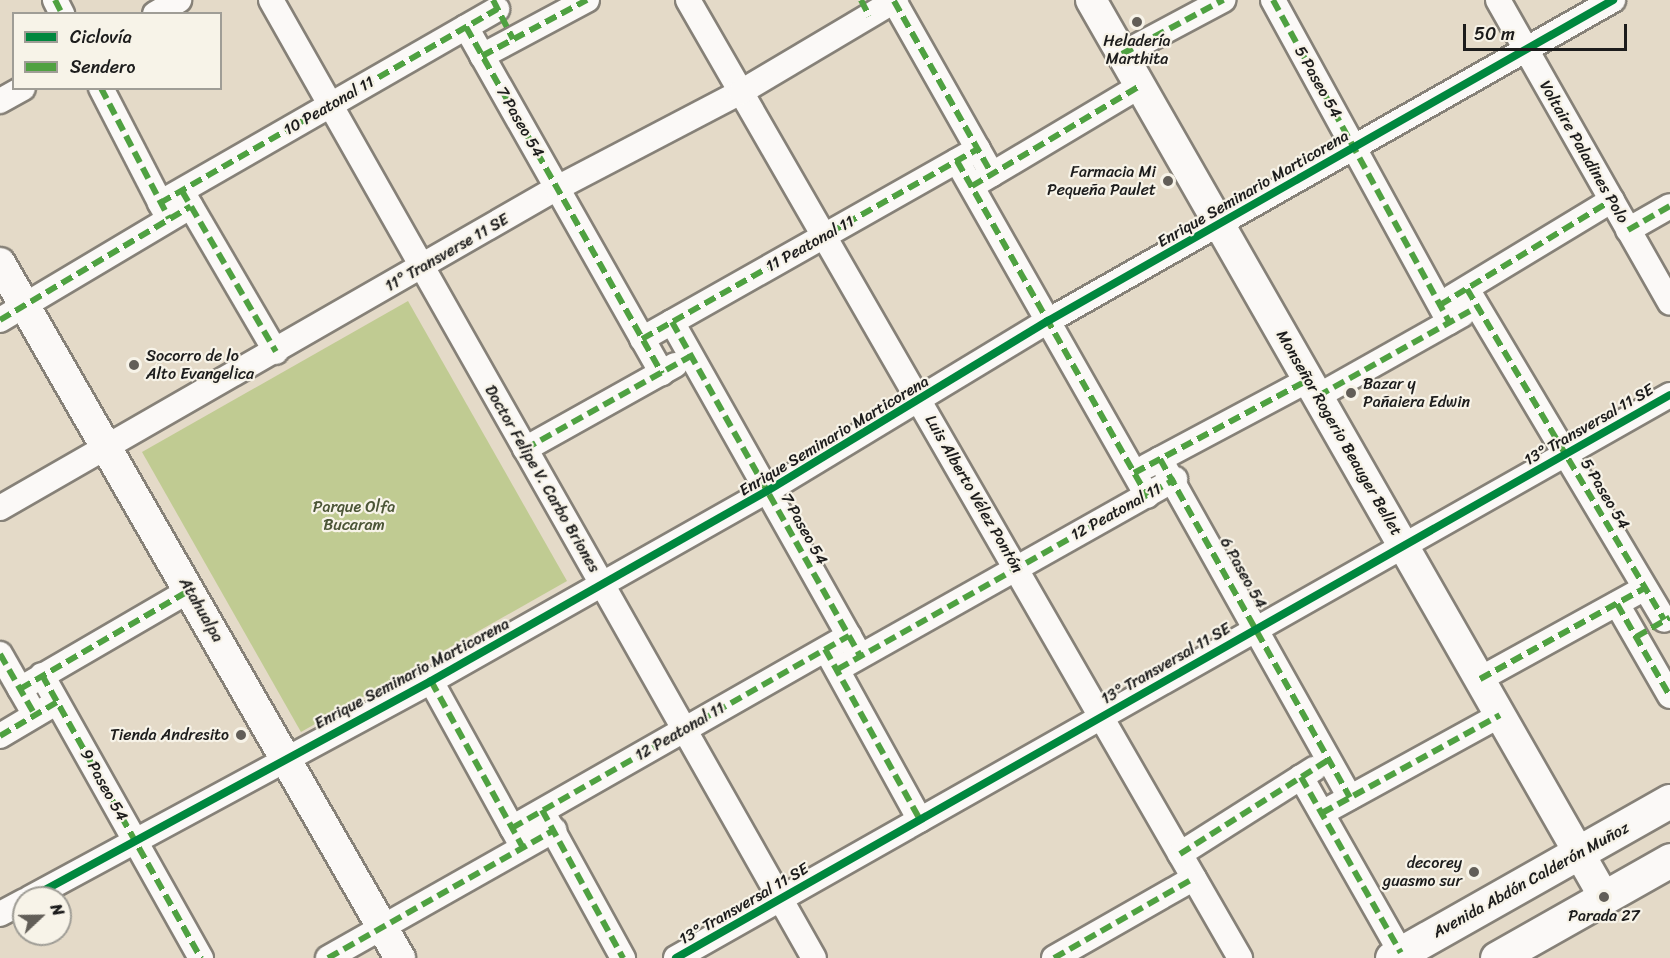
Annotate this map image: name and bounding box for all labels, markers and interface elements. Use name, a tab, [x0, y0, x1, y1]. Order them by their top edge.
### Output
legend	[12, 12, 222, 90]
scale bar	[1466, 12, 1630, 50]
marker: Heladería Marthita	[1130, 15, 1144, 29]
text: 50 m	[1474, 18, 1515, 50]
text: Ciclovía	[70, 21, 132, 53]
place label: Heladería Marthita	[1103, 31, 1171, 69]
street label: 5 Paseo 54	[1290, 43, 1346, 121]
text: Sendero	[70, 51, 135, 83]
street label: 10 Peatonal 11	[280, 72, 378, 140]
street label: Voltaire Paladines Polo	[1535, 77, 1633, 227]
street label: 7 Paseo 54	[492, 83, 548, 161]
street label: Enrique Seminario Marticorena	[1154, 126, 1352, 252]
place label: Farmacia Mi Pequeña Paulet	[1048, 162, 1156, 200]
marker: Farmacia Mi Pequeña Paulet	[1161, 174, 1175, 188]
street label: 11° Transverse 11 SE	[382, 210, 512, 296]
street label: 11 Peatonal 11	[763, 212, 857, 276]
street label: Monseñor Rogerio Beauger Bellet	[1272, 327, 1406, 539]
place label: Socorro de lo Alto Evangelica	[146, 346, 255, 384]
marker: Socorro de lo Alto Evangelica	[127, 358, 141, 372]
street label: Enrique Seminario Marticorena	[736, 372, 932, 500]
place label: Bazar y Pañaiera Edwin	[1363, 374, 1470, 412]
street label: 13° Transversal 11 SE	[1521, 380, 1657, 470]
street label: Doctor Felipe V. Carbo Briones	[481, 382, 603, 576]
marker: Bazar y Pañaiera Edwin	[1344, 386, 1358, 400]
street label: Luis Alberto Vélez Pontón	[920, 411, 1028, 577]
street label: 5 Paseo 54	[1576, 455, 1634, 533]
street label: 12 Peatonal 11	[1068, 479, 1164, 545]
street label: 7 Paseo 54	[777, 490, 831, 568]
park label: Parque Olfa Bucaram	[313, 497, 395, 535]
street label: 6 Paseo 54	[1216, 534, 1270, 612]
street label: Atahualpa	[175, 574, 227, 646]
street label: Enrique Seminario Marticorena	[311, 614, 513, 734]
street label: 13° Transversal 11 SE	[1098, 619, 1234, 709]
street label: 12 Peatonal 11	[632, 699, 728, 765]
place label: Tienda Andresito	[109, 725, 229, 745]
marker: Tienda Andresito	[234, 728, 248, 742]
street label: 9 Paseo 54	[76, 746, 132, 824]
street label: Avenida Abdón Calderón Muñoz	[1430, 818, 1632, 942]
place label: decorey guasmo sur	[1383, 853, 1462, 891]
street label: 13° Transversal 11 SE	[676, 859, 812, 949]
marker: decorey guasmo sur	[1467, 865, 1481, 879]
north arrow	[12, 886, 72, 946]
marker: Parada 27	[1597, 890, 1611, 904]
text: N	[42, 899, 73, 920]
place label: Parada 27	[1568, 906, 1640, 926]

